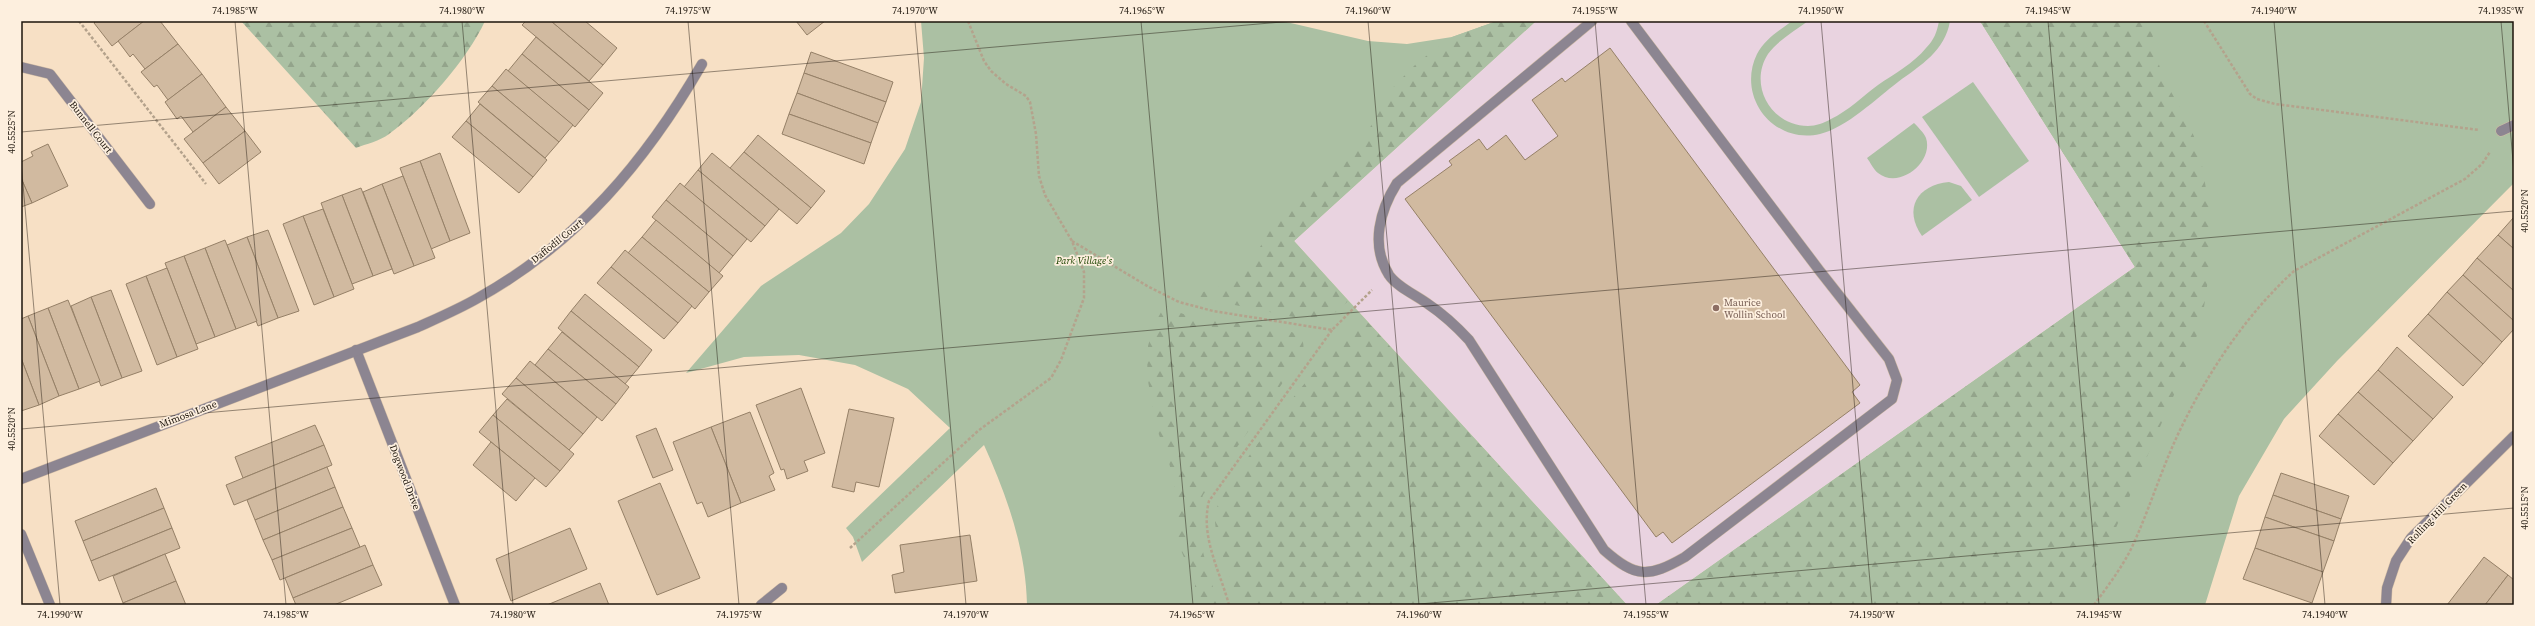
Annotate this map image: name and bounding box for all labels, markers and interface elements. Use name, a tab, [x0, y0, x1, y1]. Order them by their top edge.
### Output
text: 74.1985°W	[212, 4, 258, 17]
text: 74.1980°W	[439, 4, 485, 17]
text: 74.1975°W	[665, 4, 711, 17]
text: 74.1970°W	[892, 4, 938, 17]
text: 74.1965°W	[1119, 4, 1165, 17]
text: 74.1960°W	[1345, 4, 1391, 17]
text: 74.1955°W	[1572, 4, 1618, 17]
text: 74.1950°W	[1798, 4, 1844, 17]
text: 74.1945°W	[2025, 4, 2071, 17]
text: 74.1940°W	[2251, 4, 2297, 17]
text: 74.1935°W	[2478, 4, 2524, 17]
street label: Bunnell Court	[67, 98, 116, 156]
text: 40.5525°N	[5, 110, 18, 154]
text: 40.5520°N	[2518, 189, 2531, 233]
street label: Daffodil Court	[528, 216, 586, 266]
park label: Park Village's	[1055, 254, 1112, 267]
place label: Maurice Wollin School	[1724, 296, 1785, 321]
marker: Maurice Wollin School	[1711, 303, 1721, 313]
street label: Mimosa Lane	[157, 397, 219, 431]
text: 40.5520°N	[5, 407, 18, 451]
street label: Dogwood Drive	[387, 443, 423, 511]
street label: Rolling Hill Green	[2404, 479, 2470, 547]
text: 40.5515°N	[2518, 486, 2531, 530]
text: 74.1990°W	[37, 608, 83, 621]
text: 74.1985°W	[263, 608, 309, 621]
text: 74.1980°W	[490, 608, 536, 621]
text: 74.1975°W	[716, 608, 762, 621]
text: 74.1970°W	[943, 608, 989, 621]
text: 74.1965°W	[1169, 608, 1215, 621]
text: 74.1960°W	[1396, 608, 1442, 621]
text: 74.1955°W	[1623, 608, 1669, 621]
text: 74.1950°W	[1849, 608, 1895, 621]
text: 74.1945°W	[2076, 608, 2122, 621]
text: 74.1940°W	[2302, 608, 2348, 621]

